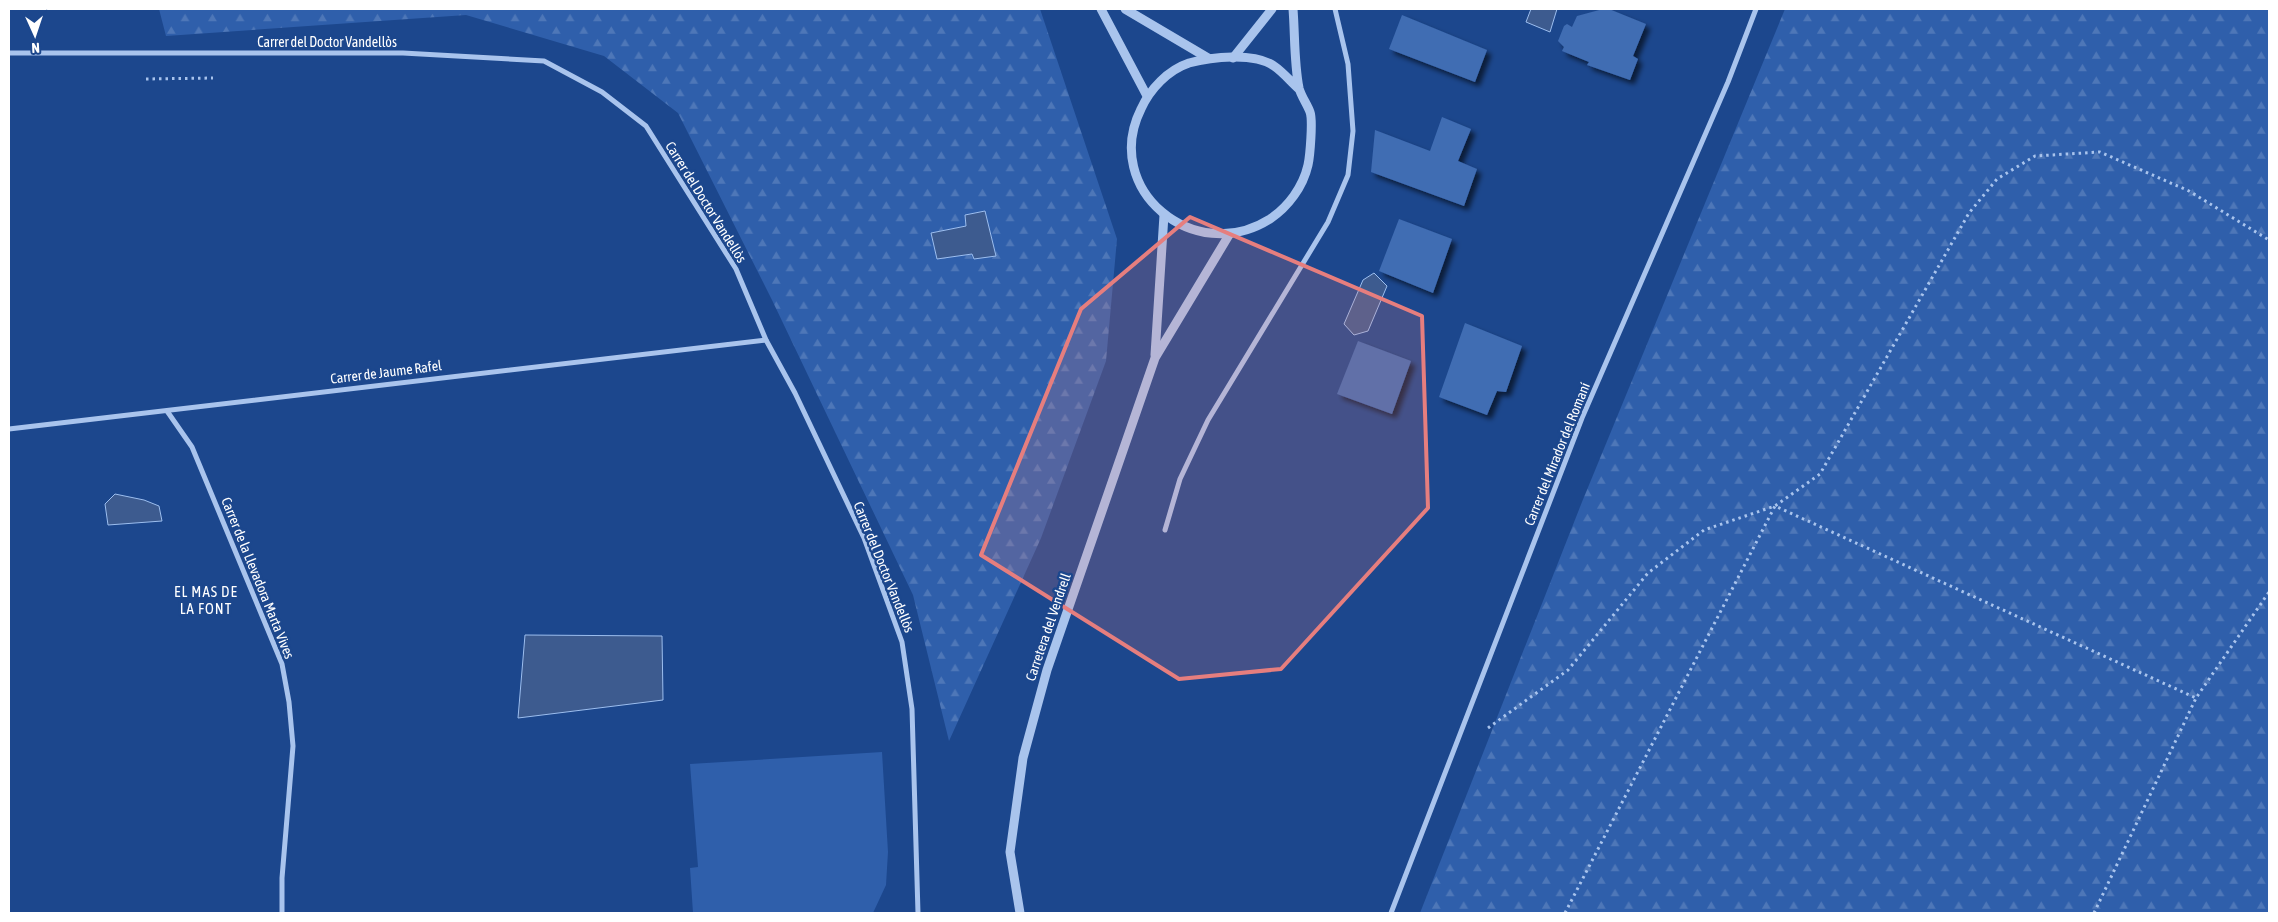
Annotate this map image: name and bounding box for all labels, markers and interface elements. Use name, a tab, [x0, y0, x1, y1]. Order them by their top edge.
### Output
north arrow	[10, 10, 60, 60]
street label: Carrer del Doctor Vandellòs	[257, 34, 397, 50]
text: N	[31, 40, 40, 56]
street label: Carrer del Doctor Vandellòs	[662, 139, 750, 266]
street label: Carrer de Jaume Rafel	[329, 357, 443, 387]
street label: Carrer del Mirador del Romaní	[1521, 380, 1593, 528]
street label: Carrer de la Llevadora Marta Vives	[218, 495, 298, 661]
street label: Carrer del Doctor Vandellòs	[850, 499, 918, 635]
street label: Carretera del Vendrell	[1022, 571, 1074, 683]
district label: EL MAS DE LA FONT	[174, 583, 238, 617]

